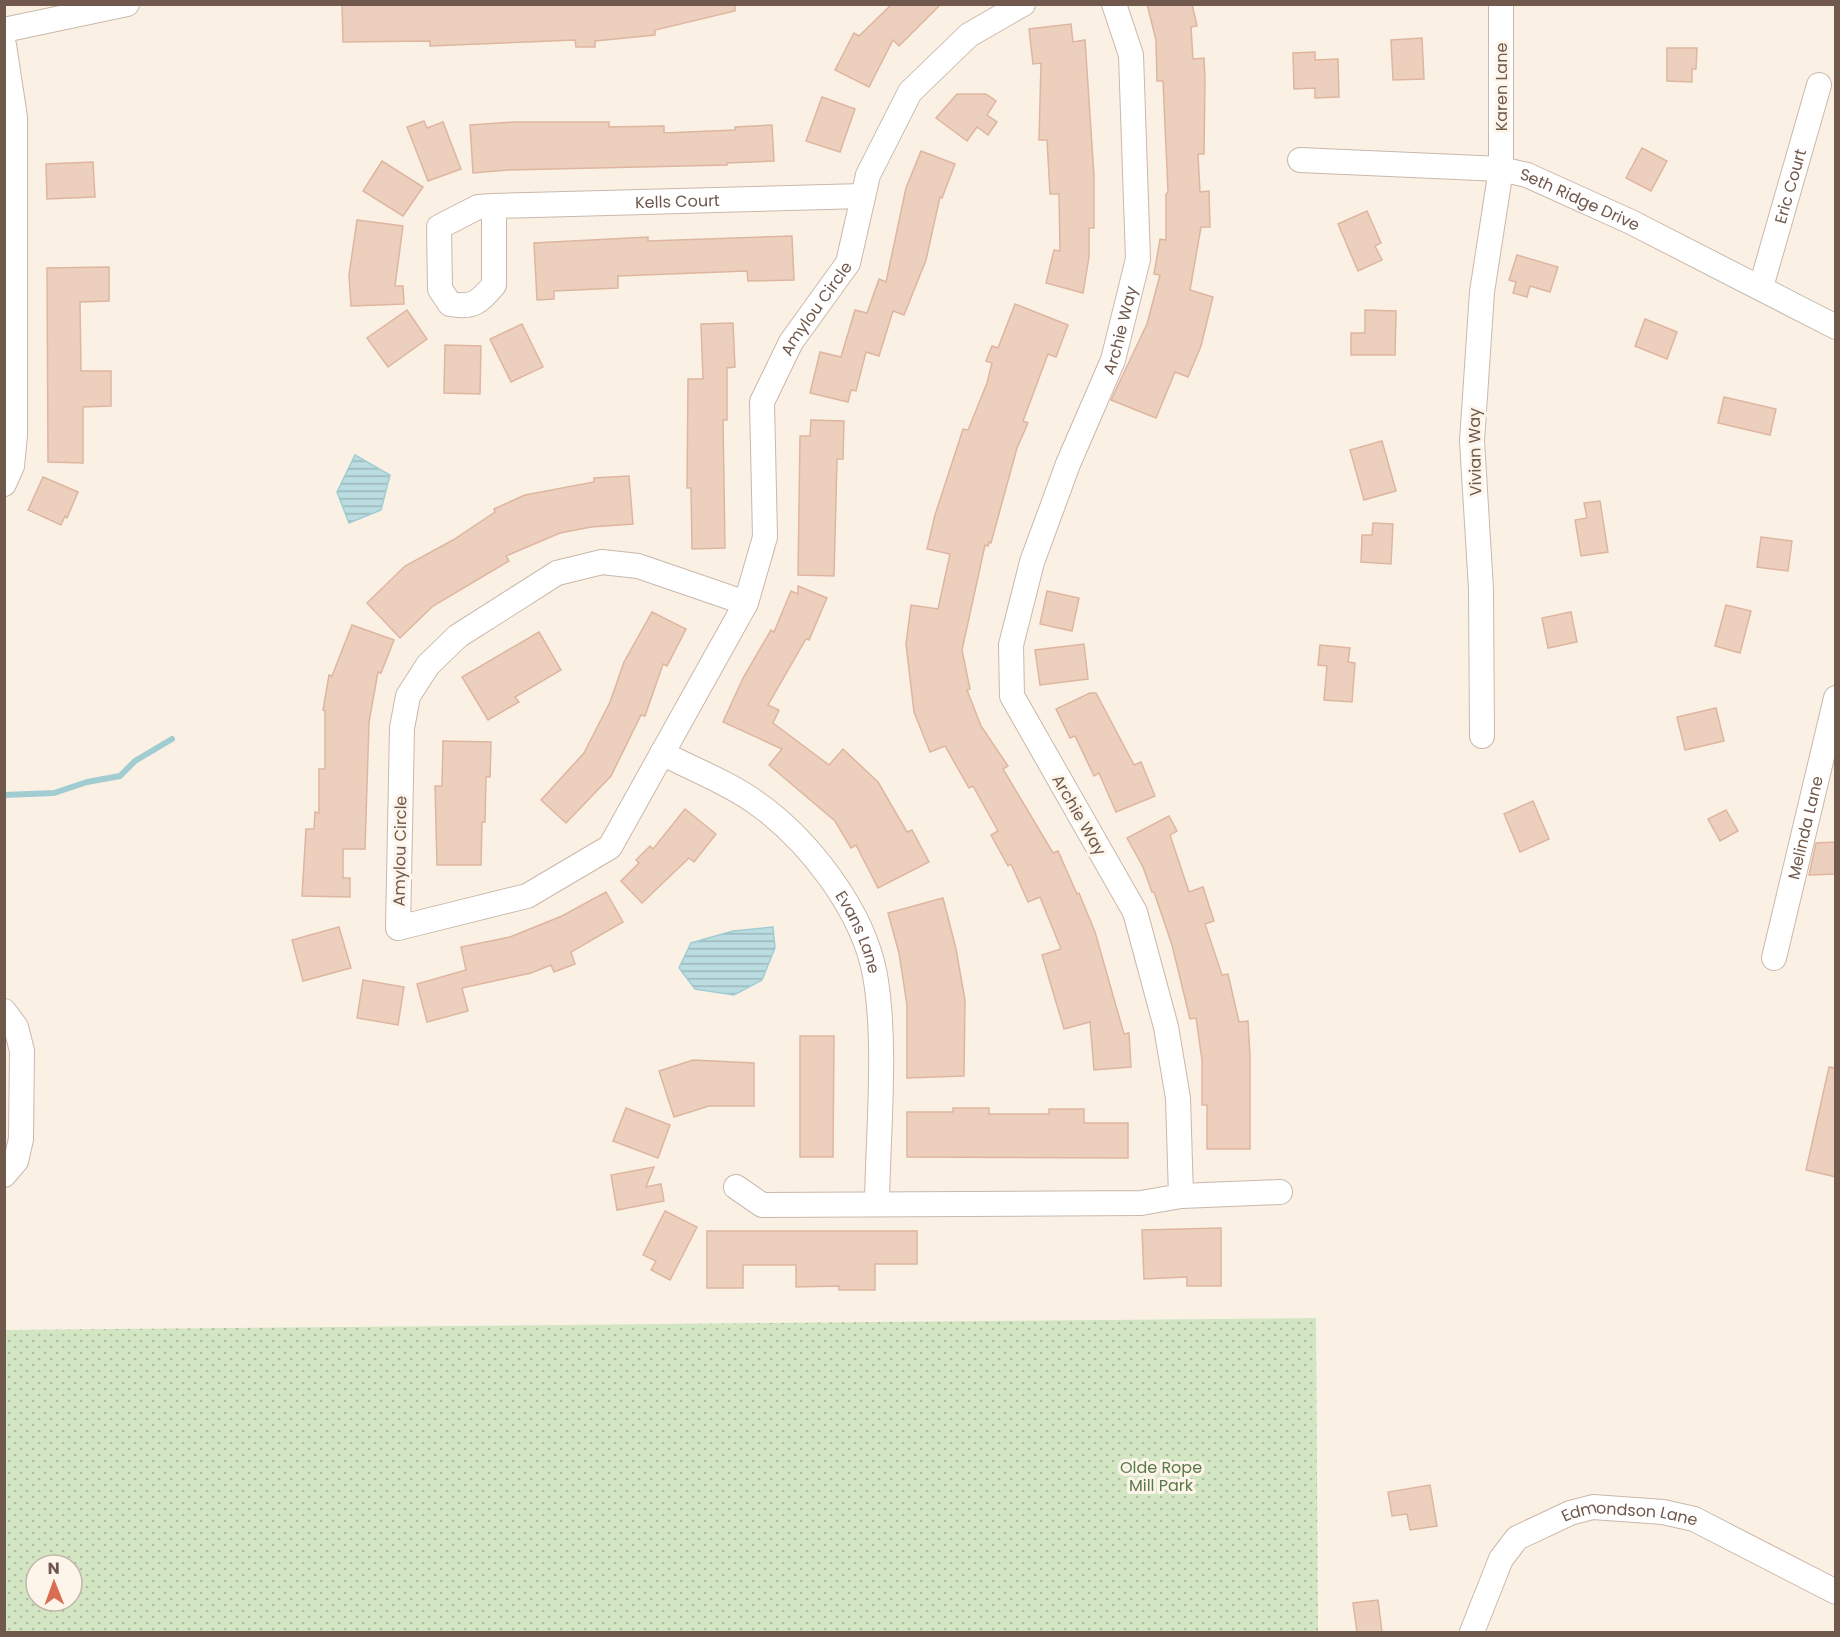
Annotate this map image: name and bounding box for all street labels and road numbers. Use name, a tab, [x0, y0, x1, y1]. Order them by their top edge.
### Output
street label: Karen Lane	[1490, 43, 1513, 131]
street label: Eric Court	[1768, 146, 1812, 226]
street label: Seth Ridge Drive	[1518, 162, 1644, 236]
street label: Kells Court	[635, 188, 720, 214]
street label: Amylou Circle	[775, 256, 857, 359]
street label: Archie Way	[1097, 284, 1142, 378]
street label: Vivian Way	[1463, 408, 1487, 496]
street label: Archie Way	[1046, 770, 1112, 860]
street label: Melinda Lane	[1782, 774, 1829, 882]
street label: Amylou Circle	[388, 795, 412, 907]
street label: Evans Lane	[830, 886, 886, 976]
street label: Edmondson Lane	[1557, 1495, 1700, 1531]

